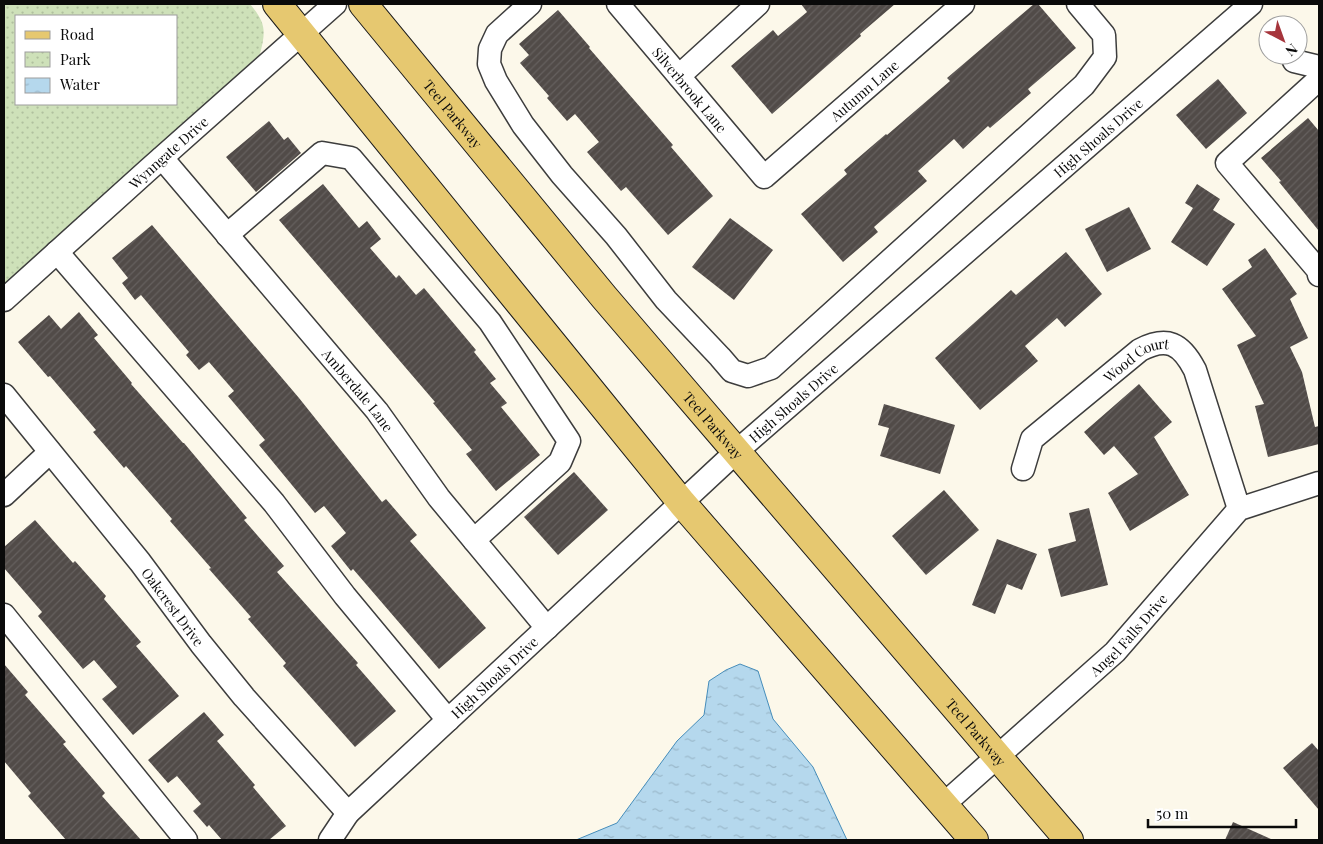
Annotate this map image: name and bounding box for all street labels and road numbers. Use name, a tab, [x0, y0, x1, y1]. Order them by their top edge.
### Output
street label: Silverbrook Lane	[649, 43, 732, 136]
street label: Autumn Lane	[825, 55, 902, 126]
street label: Teel Parkway	[419, 76, 487, 152]
street label: High Shoals Drive	[1049, 93, 1146, 181]
street label: Wynngate Drive	[124, 112, 212, 193]
street label: Wood Court	[1098, 333, 1171, 387]
street label: Amberdale Lane	[318, 344, 398, 435]
street label: High Shoals Drive	[744, 358, 842, 446]
street label: Teel Parkway	[679, 387, 748, 463]
street label: Oakcrest Drive	[138, 564, 209, 650]
street label: Angel Falls Drive	[1085, 589, 1171, 680]
street label: High Shoals Drive	[446, 632, 542, 722]
street label: Teel Parkway	[942, 694, 1011, 770]

